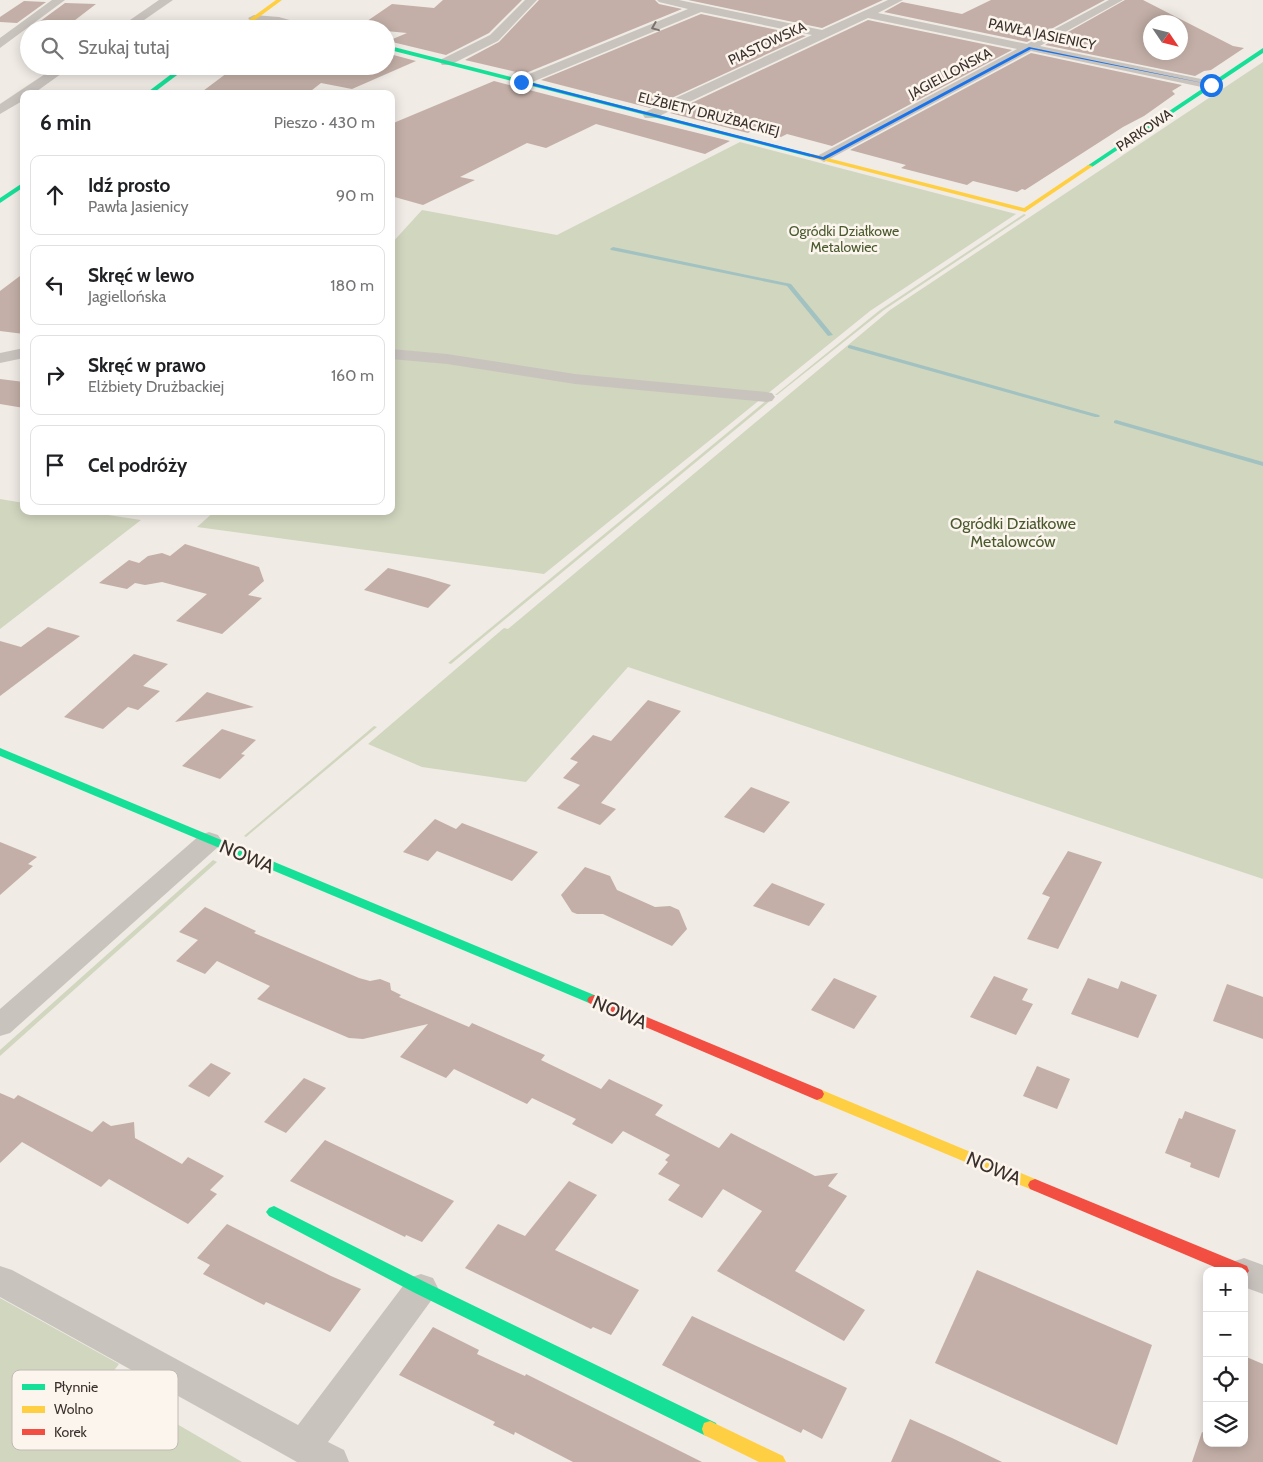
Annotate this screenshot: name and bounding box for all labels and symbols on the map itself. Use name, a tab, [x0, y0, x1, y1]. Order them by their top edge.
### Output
street label: PAWŁA JASIENICY	[987, 14, 1098, 54]
north arrow	[1143, 15, 1188, 60]
street label: PIASTOWSKA	[725, 17, 809, 69]
one-way arrow	[651, 20, 660, 31]
street label: JAGIELLOŃSKA	[904, 43, 995, 103]
route end	[510, 71, 533, 94]
route start	[1200, 74, 1223, 97]
street label: ELŻBIETY DRUŻBACKIEJ	[636, 88, 782, 140]
street label: PARKOWA	[1112, 104, 1176, 155]
park label: Ogródki Działkowe Metalowiec	[789, 222, 899, 256]
park label: Ogródki Działkowe Metalowców	[950, 514, 1076, 551]
street label: NOWA	[216, 835, 278, 878]
street label: NOWA	[589, 991, 651, 1034]
street label: NOWA	[963, 1147, 1025, 1190]
legend	[12, 1370, 178, 1450]
text: Płynnie	[54, 1378, 98, 1396]
text: Wolno	[54, 1400, 94, 1418]
text: Korek	[54, 1423, 88, 1441]

